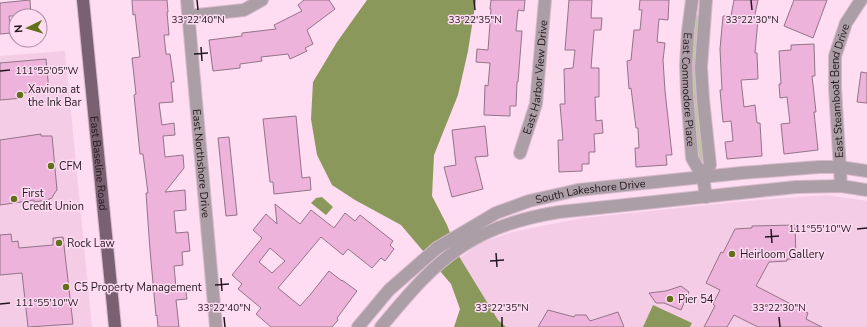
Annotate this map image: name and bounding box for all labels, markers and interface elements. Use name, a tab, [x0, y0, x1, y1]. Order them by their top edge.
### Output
north arrow	[8, 8, 48, 48]
text: 33°22'40"N	[171, 13, 225, 27]
text: 33°22'35"N	[448, 13, 502, 27]
text: 33°22'30"N	[725, 13, 779, 27]
street label: East Harbor View Drive	[520, 19, 551, 136]
street label: East Steamboat Bend Drive	[828, 22, 853, 158]
text: N	[11, 24, 26, 34]
street label: East Commodore Place	[678, 32, 698, 147]
text: 111°55'05"W	[16, 64, 78, 78]
place label: Xaviona at the Ink Bar	[28, 82, 81, 110]
marker: Xaviona at the Ink Bar	[15, 90, 25, 100]
street label: East Northshore Drive	[189, 108, 213, 219]
street label: East Baseline Road	[86, 115, 111, 211]
place label: CFM	[59, 159, 82, 174]
marker: CFM	[46, 161, 56, 171]
street label: South Lakeshore Drive	[534, 176, 646, 207]
place label: First Credit Union	[22, 186, 84, 214]
marker: First Credit Union	[9, 194, 19, 204]
text: 111°55'10"W	[789, 222, 851, 236]
place label: Rock Law	[67, 236, 115, 251]
marker: Rock Law	[54, 238, 64, 248]
place label: Heirloom Gallery	[740, 247, 825, 262]
marker: Heirloom Gallery	[727, 249, 737, 259]
place label: C5 Property Management	[74, 280, 202, 295]
marker: C5 Property Management	[61, 282, 71, 292]
place label: Pier 54	[678, 292, 714, 307]
marker: Pier 54	[665, 294, 675, 304]
text: 111°55'10"W	[16, 296, 78, 310]
text: 33°22'40"N	[197, 301, 251, 315]
text: 33°22'35"N	[475, 301, 529, 315]
text: 33°22'30"N	[752, 301, 806, 315]

